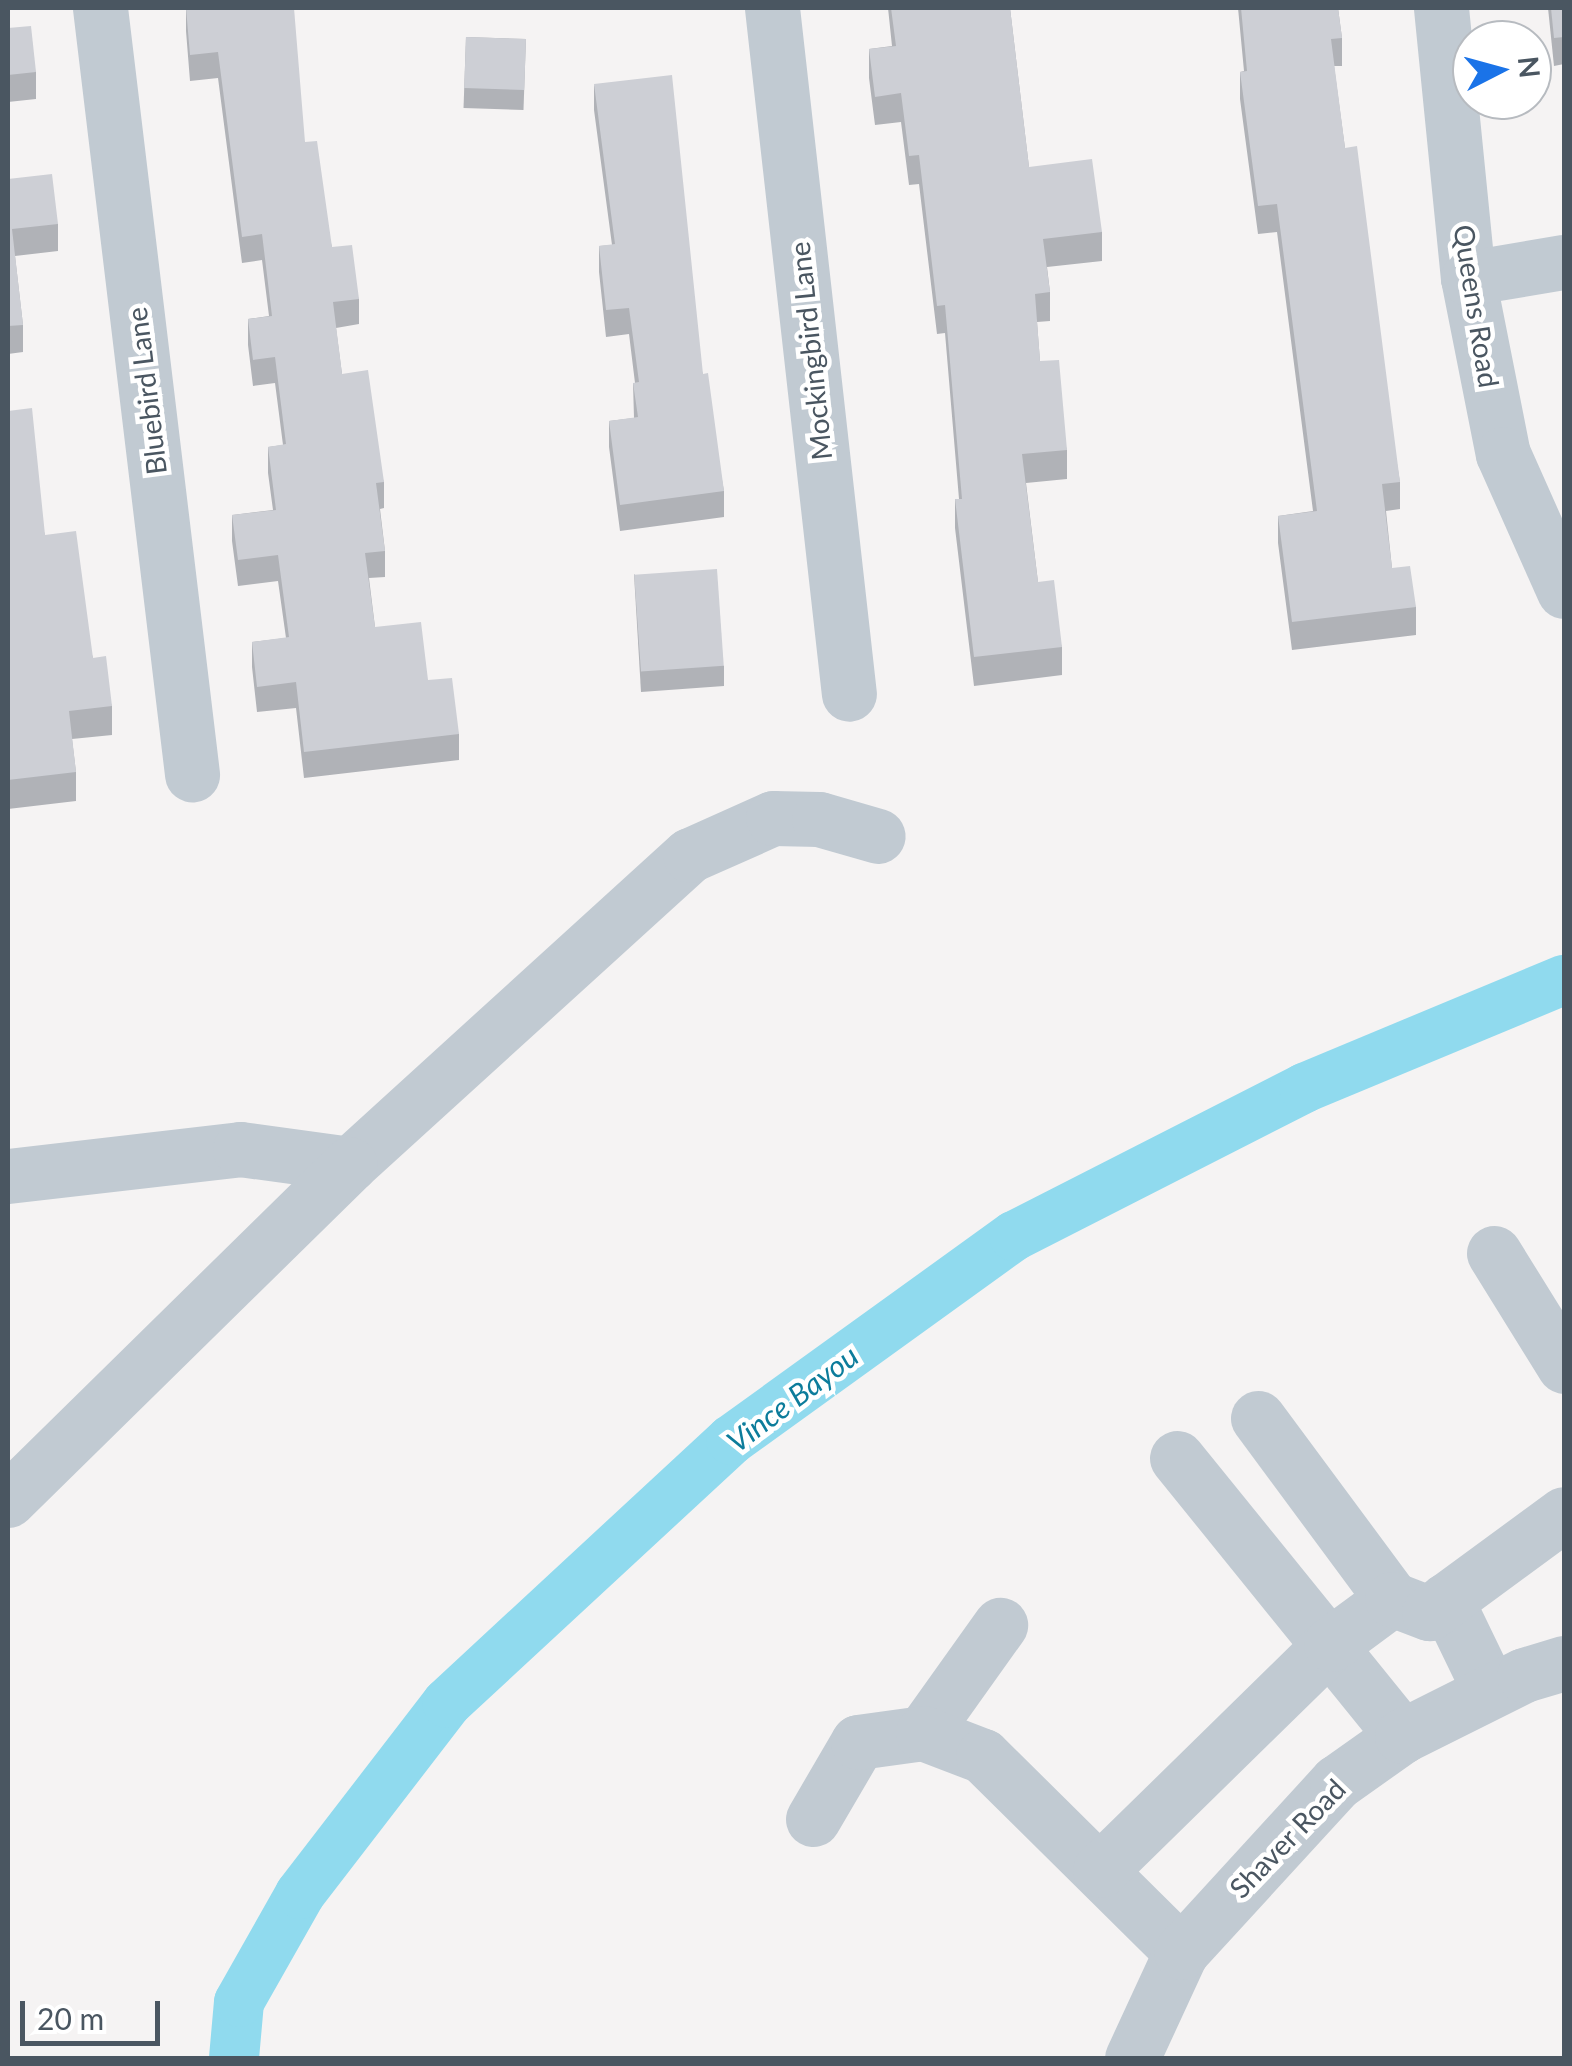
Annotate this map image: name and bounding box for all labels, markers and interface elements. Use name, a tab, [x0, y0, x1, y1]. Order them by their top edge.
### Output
north arrow	[1452, 20, 1552, 120]
text: N	[1512, 55, 1548, 80]
street label: Queens Road	[1448, 222, 1506, 390]
street label: Mockingbird Lane	[782, 240, 838, 462]
street label: Bluebird Lane	[119, 305, 173, 477]
water label: Vince Bayou	[719, 1337, 865, 1459]
street label: Shaver Road	[1222, 1771, 1352, 1905]
scale bar	[25, 1981, 165, 2043]
text: 20 m	[37, 2000, 104, 2036]

